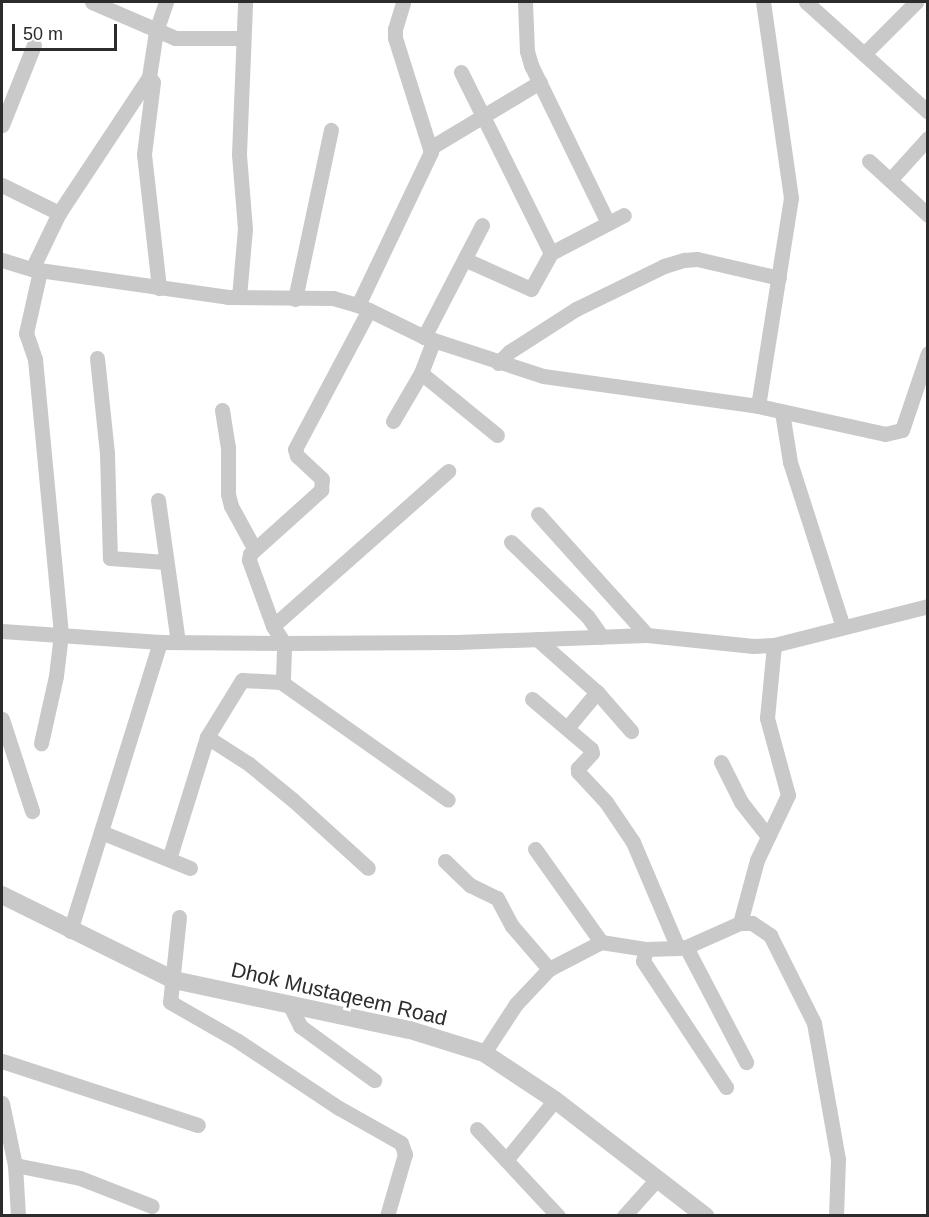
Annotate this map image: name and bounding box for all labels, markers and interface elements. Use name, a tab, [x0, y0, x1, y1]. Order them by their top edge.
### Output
scale bar	[15, 12, 120, 50]
text: 50 m	[23, 24, 63, 44]
street label: Dhok Mustaqeem Road	[229, 957, 449, 1031]

